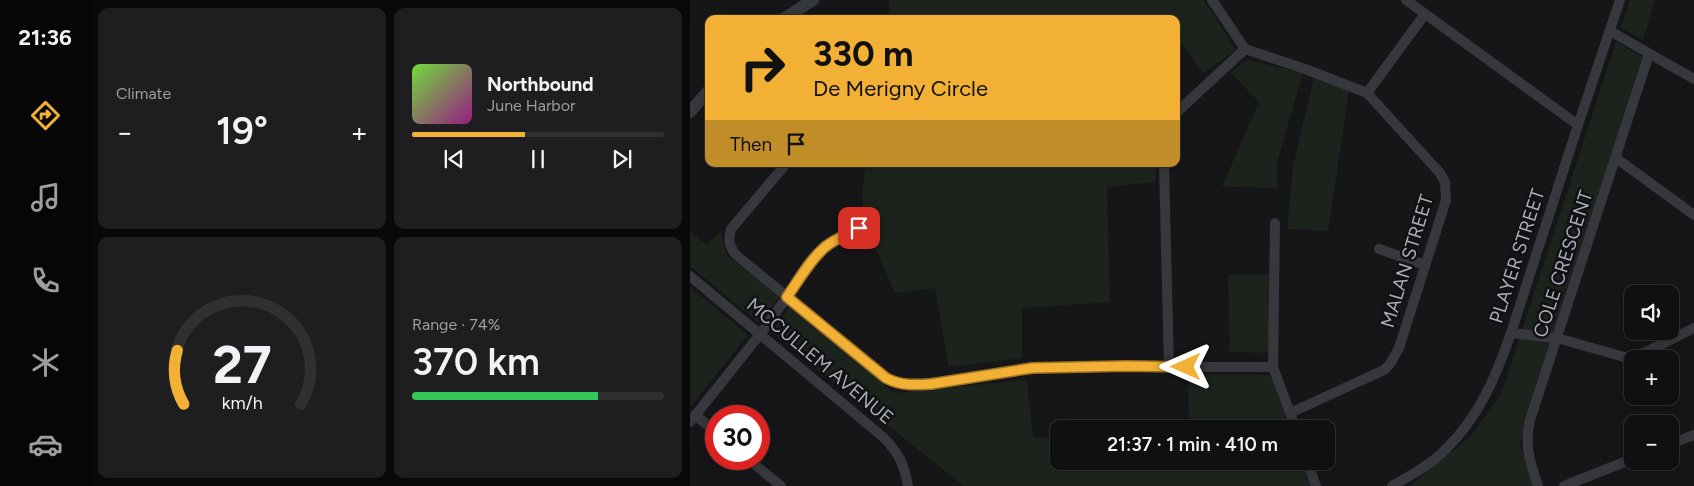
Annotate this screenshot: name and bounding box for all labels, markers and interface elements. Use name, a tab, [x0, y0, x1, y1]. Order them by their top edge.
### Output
text: 21:36	[18, 24, 72, 51]
text: 330 m	[813, 33, 913, 75]
icon: right	[730, 35, 795, 100]
text: Northbound	[487, 73, 594, 96]
text: De Merigny Circle	[813, 75, 988, 102]
text: Climate	[116, 84, 171, 103]
text: June Harbor	[487, 96, 575, 115]
icon: directions	[28, 98, 63, 133]
text: 19°	[216, 108, 268, 154]
text: −	[116, 115, 133, 149]
text: +	[351, 115, 368, 149]
icon: arrive	[782, 130, 810, 158]
text: Then	[730, 133, 772, 156]
icon: previous	[440, 145, 468, 173]
icon: pause	[524, 145, 552, 173]
icon: next	[608, 145, 636, 173]
icon: music	[28, 180, 63, 215]
street label: PLAYER STREET	[1484, 185, 1550, 326]
street label: COLE CRESCENT	[1528, 187, 1598, 340]
street label: MALAN STREET	[1376, 191, 1438, 330]
pin	[838, 207, 880, 249]
icon: arrive	[845, 214, 873, 242]
icon: phone	[28, 263, 63, 298]
map controls	[1624, 285, 1679, 470]
button: sound	[1624, 285, 1679, 340]
street label: MCCULLEM AVENUE	[742, 293, 898, 429]
text: Range · 74%	[412, 315, 500, 334]
text: 27	[212, 334, 272, 396]
text: 370 km	[412, 339, 540, 385]
position arrow	[1159, 340, 1211, 392]
icon: climate	[28, 345, 63, 380]
button: +	[1624, 350, 1679, 405]
text: km/h	[222, 392, 262, 413]
speed limit sign: 30	[705, 405, 770, 470]
button: −	[1624, 415, 1679, 470]
icon: car	[28, 427, 63, 462]
text: 21:37 · 1 min · 410 m	[1107, 433, 1278, 456]

